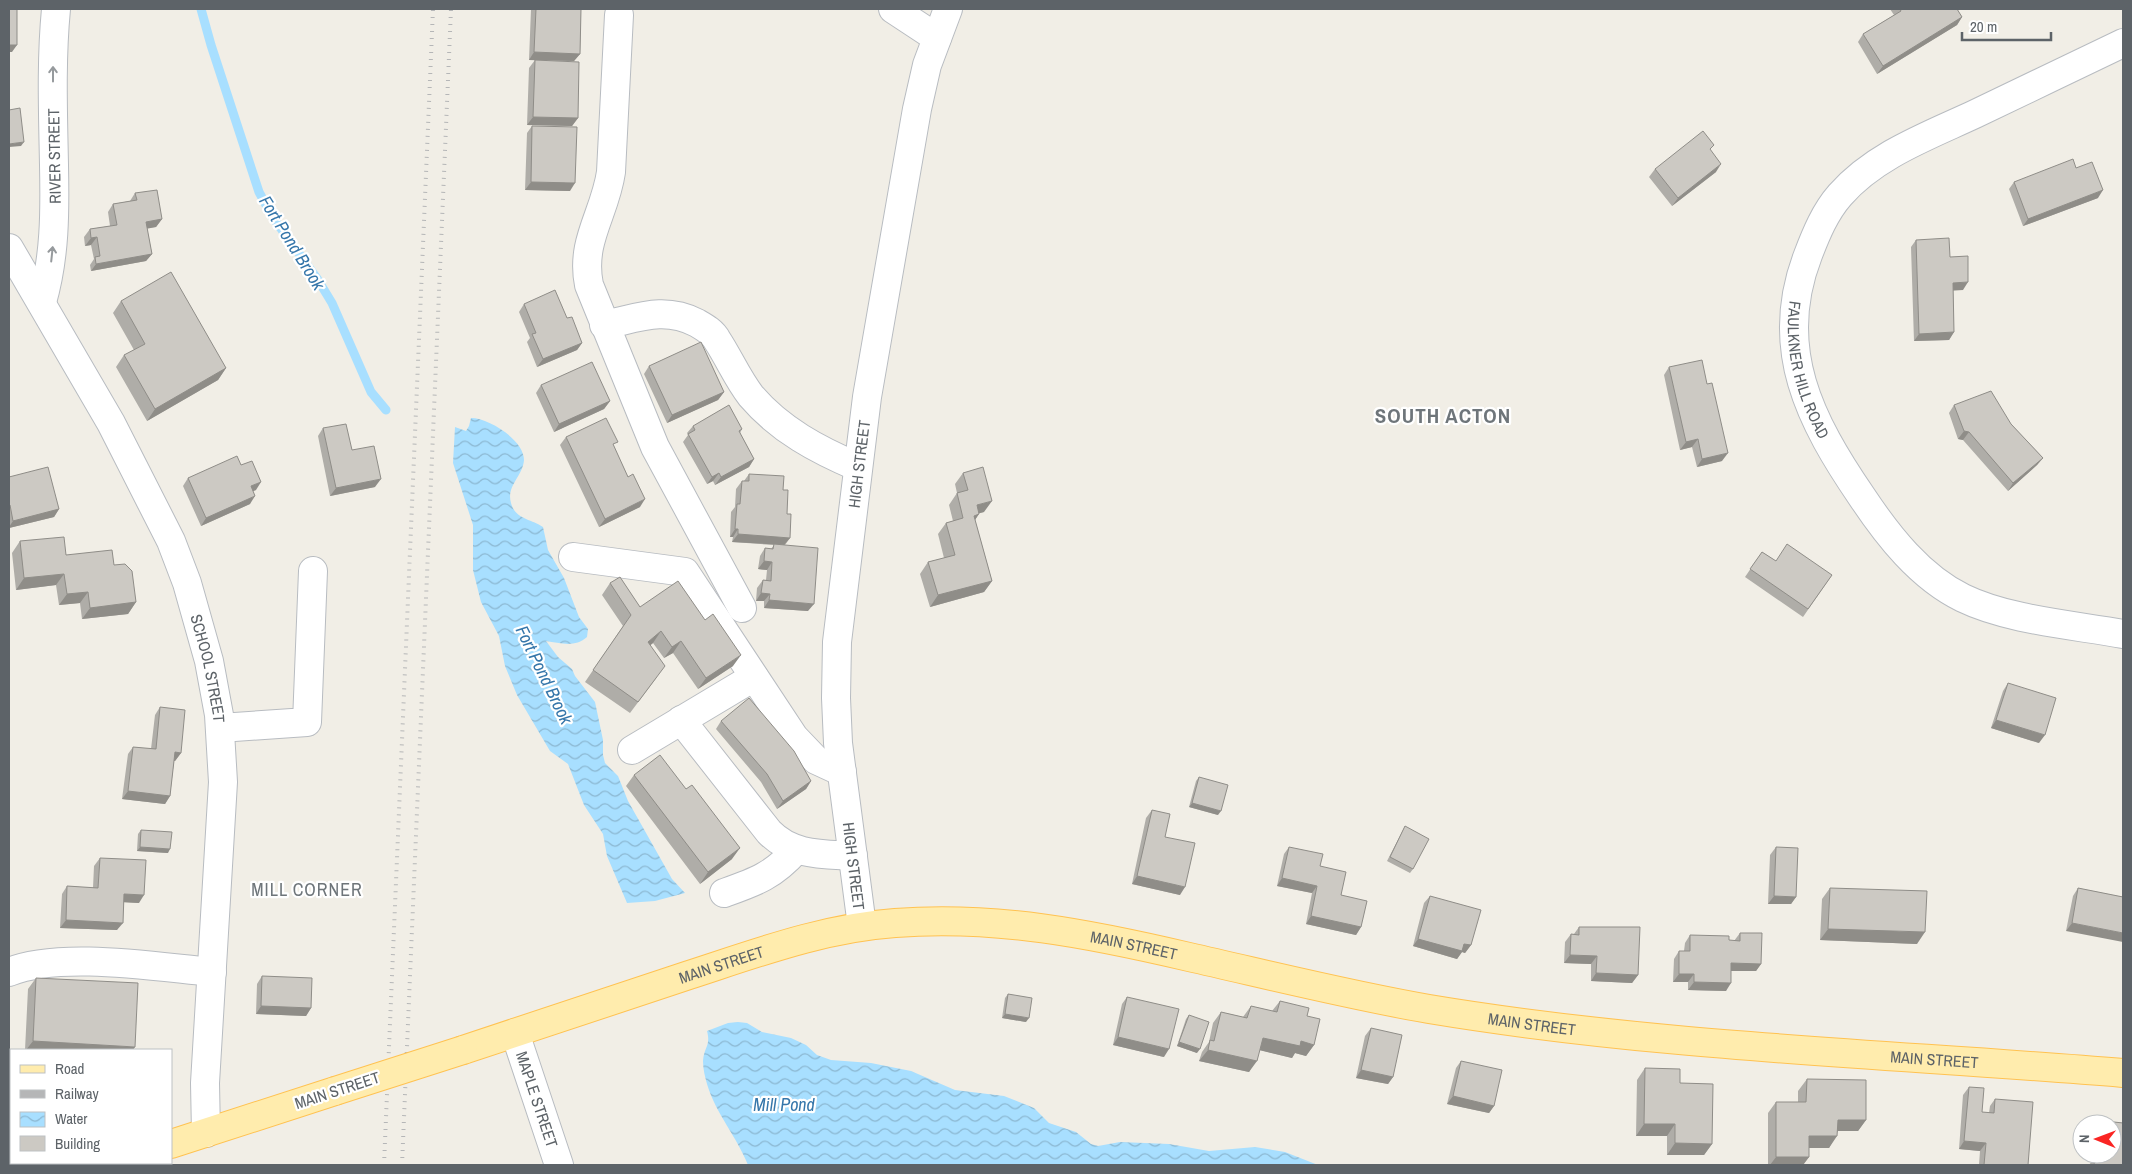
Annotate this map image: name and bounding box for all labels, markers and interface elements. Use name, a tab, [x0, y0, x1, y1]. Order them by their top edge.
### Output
scale bar	[1962, 10, 2051, 42]
text: 20 m	[1970, 16, 1997, 37]
one-way arrow	[48, 67, 58, 83]
street label: RIVER STREET	[42, 108, 66, 204]
water label: Fort Pond Brook	[253, 191, 332, 295]
one-way arrow	[47, 247, 57, 263]
street label: FAULKNER HILL ROAD	[1783, 300, 1835, 442]
district label: SOUTH ACTON	[1375, 401, 1511, 430]
street label: HIGH STREET	[843, 419, 875, 509]
street label: SCHOOL STREET	[185, 612, 230, 723]
water label: Fort Pond Brook	[510, 621, 579, 729]
street label: HIGH STREET	[838, 821, 870, 911]
district label: MILL CORNER	[251, 877, 363, 902]
street label: MAIN STREET	[1089, 925, 1180, 965]
street label: MAIN STREET	[676, 940, 767, 989]
street label: MAIN STREET	[1487, 1007, 1577, 1040]
street label: MAIN STREET	[1890, 1045, 1979, 1073]
street label: MAPLE STREET	[511, 1048, 563, 1150]
legend	[10, 1049, 172, 1164]
text: Road	[55, 1058, 84, 1079]
street label: MAIN STREET	[292, 1066, 382, 1114]
text: Railway	[55, 1083, 100, 1104]
water label: Mill Pond	[753, 1092, 816, 1117]
text: Water	[55, 1108, 87, 1129]
north arrow	[2072, 1114, 2122, 1164]
text: Building	[55, 1133, 100, 1154]
text: N	[2075, 1134, 2093, 1143]

